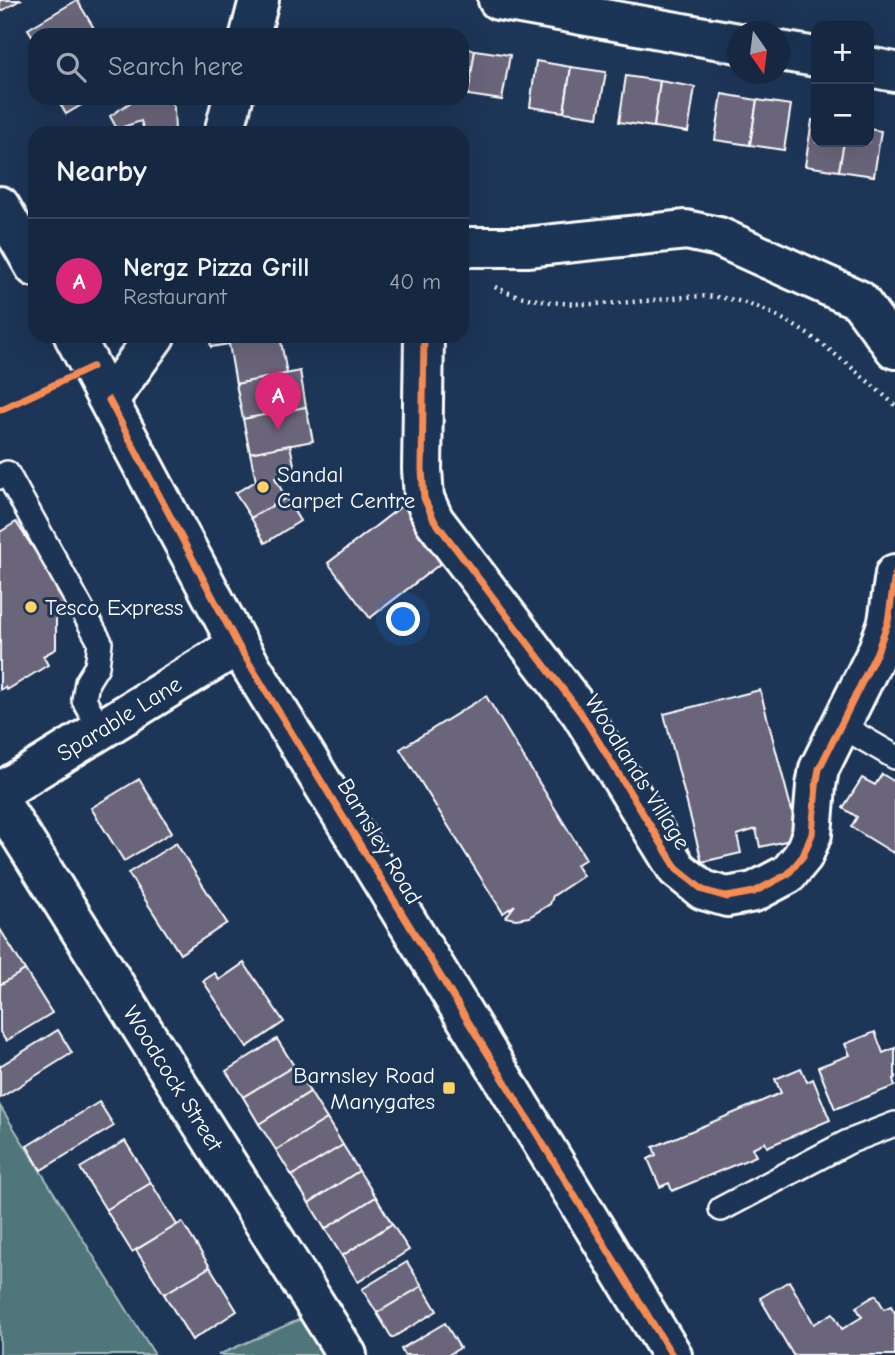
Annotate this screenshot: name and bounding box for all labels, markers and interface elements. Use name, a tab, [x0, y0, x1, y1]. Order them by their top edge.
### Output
north arrow	[727, 21, 790, 84]
map controls	[811, 21, 874, 147]
button: +	[811, 21, 874, 84]
search box	[28, 28, 469, 105]
icon: search	[52, 48, 90, 86]
text: Search here	[108, 52, 243, 82]
button: −	[811, 84, 874, 147]
text: Nearby	[56, 154, 147, 189]
text: Nergz Pizza Grill	[123, 253, 310, 283]
text: A	[73, 268, 85, 295]
text: 40 m	[389, 268, 441, 295]
text: Restaurant	[123, 283, 227, 310]
pin: A	[255, 372, 301, 430]
place label: Sandal Carpet Centre	[277, 461, 415, 514]
marker: Sandal Carpet Centre	[255, 479, 271, 495]
place label: Tesco Express	[45, 594, 183, 621]
marker: Tesco Express	[23, 599, 39, 615]
your location	[386, 602, 420, 636]
street label: Sparable Lane	[52, 670, 187, 767]
street label: Woodlands Village	[579, 690, 696, 855]
street label: Barnsley Road	[332, 774, 428, 909]
street label: Woodcock Street	[117, 1001, 229, 1157]
place label: Barnsley Road Manygates	[293, 1062, 435, 1115]
marker: Barnsley Road Manygates	[441, 1080, 457, 1096]

